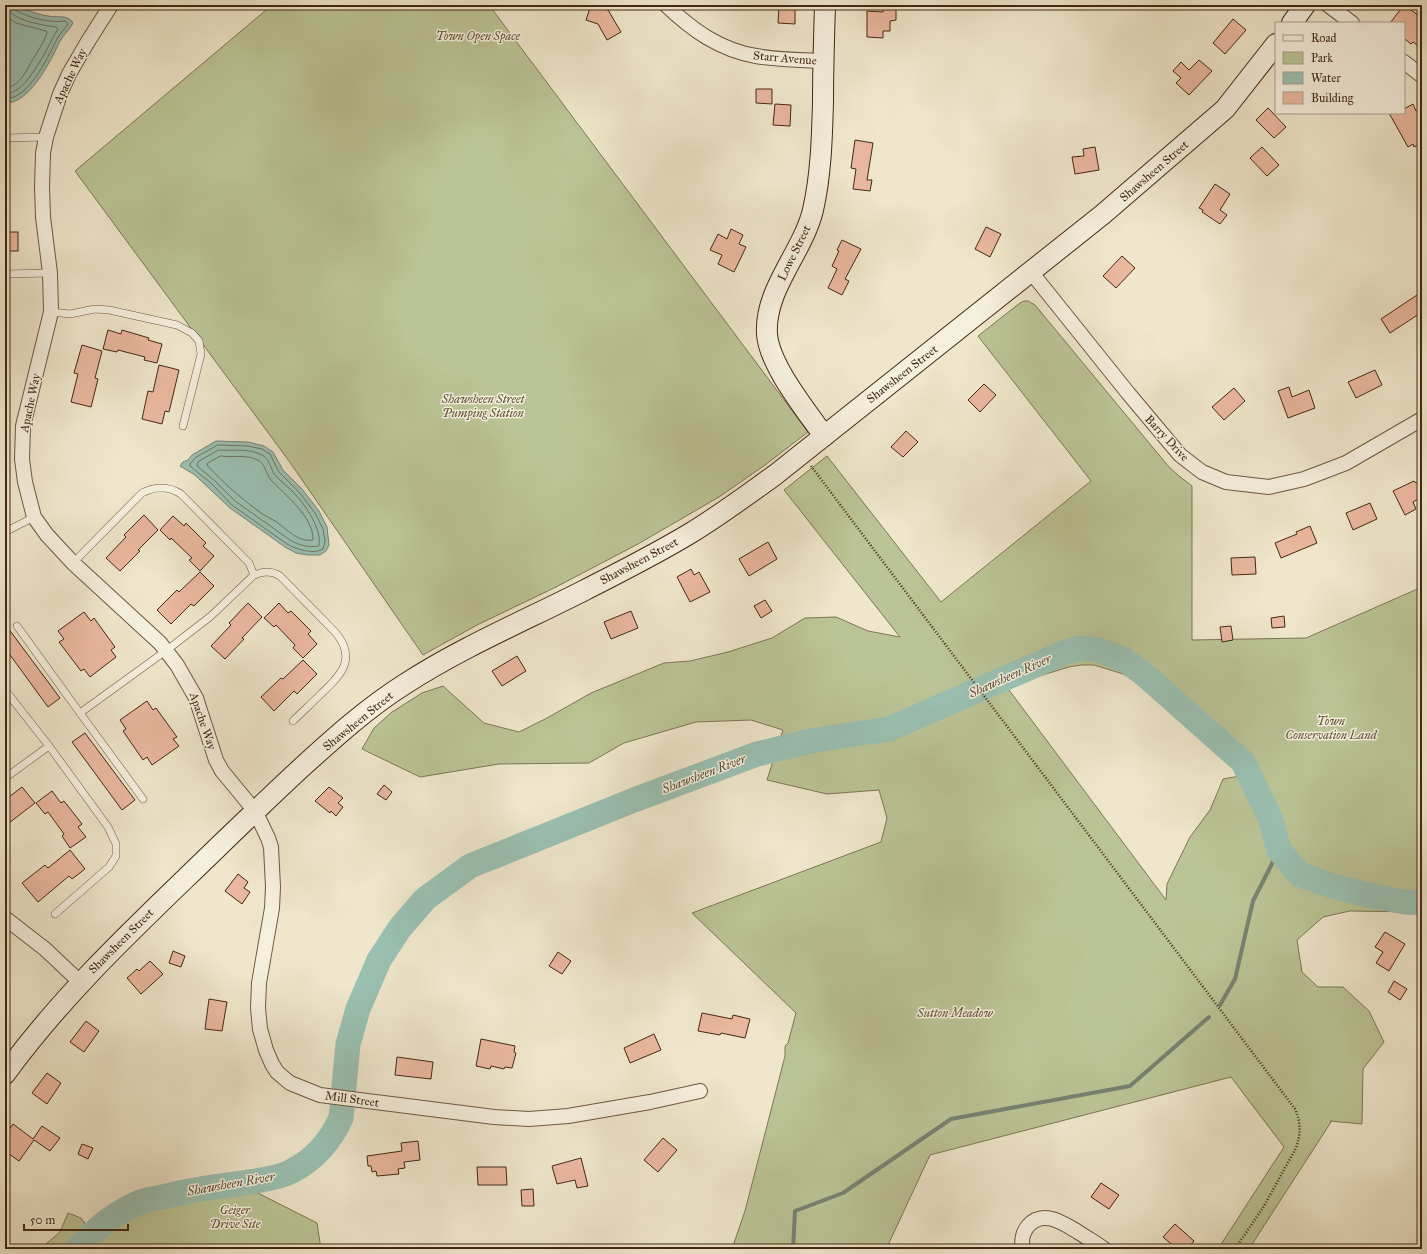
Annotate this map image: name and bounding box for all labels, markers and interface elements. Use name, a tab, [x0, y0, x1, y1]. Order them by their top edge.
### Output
legend	[1275, 22, 1405, 114]
park label: Town Open Space	[436, 29, 521, 44]
text: Road	[1311, 31, 1337, 45]
street label: Apache Way	[50, 46, 90, 107]
street label: Starr Avenue	[753, 48, 817, 68]
text: Park	[1311, 51, 1333, 65]
text: Water	[1311, 71, 1341, 85]
text: Building	[1311, 91, 1354, 106]
street label: Shawsheen Street	[1117, 137, 1192, 205]
street label: Lowe Street	[775, 222, 814, 283]
street label: Shawsheen Street	[864, 341, 941, 406]
street label: Apache Way	[17, 372, 43, 435]
park label: Shawsheen Street Pumping Station	[441, 392, 525, 421]
street label: Barry Drive	[1142, 412, 1192, 464]
street label: Shawsheen Street	[598, 534, 681, 587]
water label: Shawsheen River	[965, 650, 1054, 702]
street label: Shawsheen Street	[320, 688, 397, 754]
street label: Apache Way	[186, 690, 219, 752]
park label: Town Conservation Land	[1285, 714, 1377, 742]
water label: Shawsheen River	[659, 750, 749, 798]
street label: Shawsheen Street	[86, 905, 157, 976]
park label: Sutton Meadow	[916, 1006, 993, 1020]
street label: Mill Street	[324, 1088, 381, 1110]
water label: Shawsheen River	[185, 1168, 277, 1200]
park label: Geiger Drive Site	[210, 1203, 261, 1231]
scale bar	[24, 1206, 128, 1232]
text: 50 m	[30, 1213, 55, 1227]

